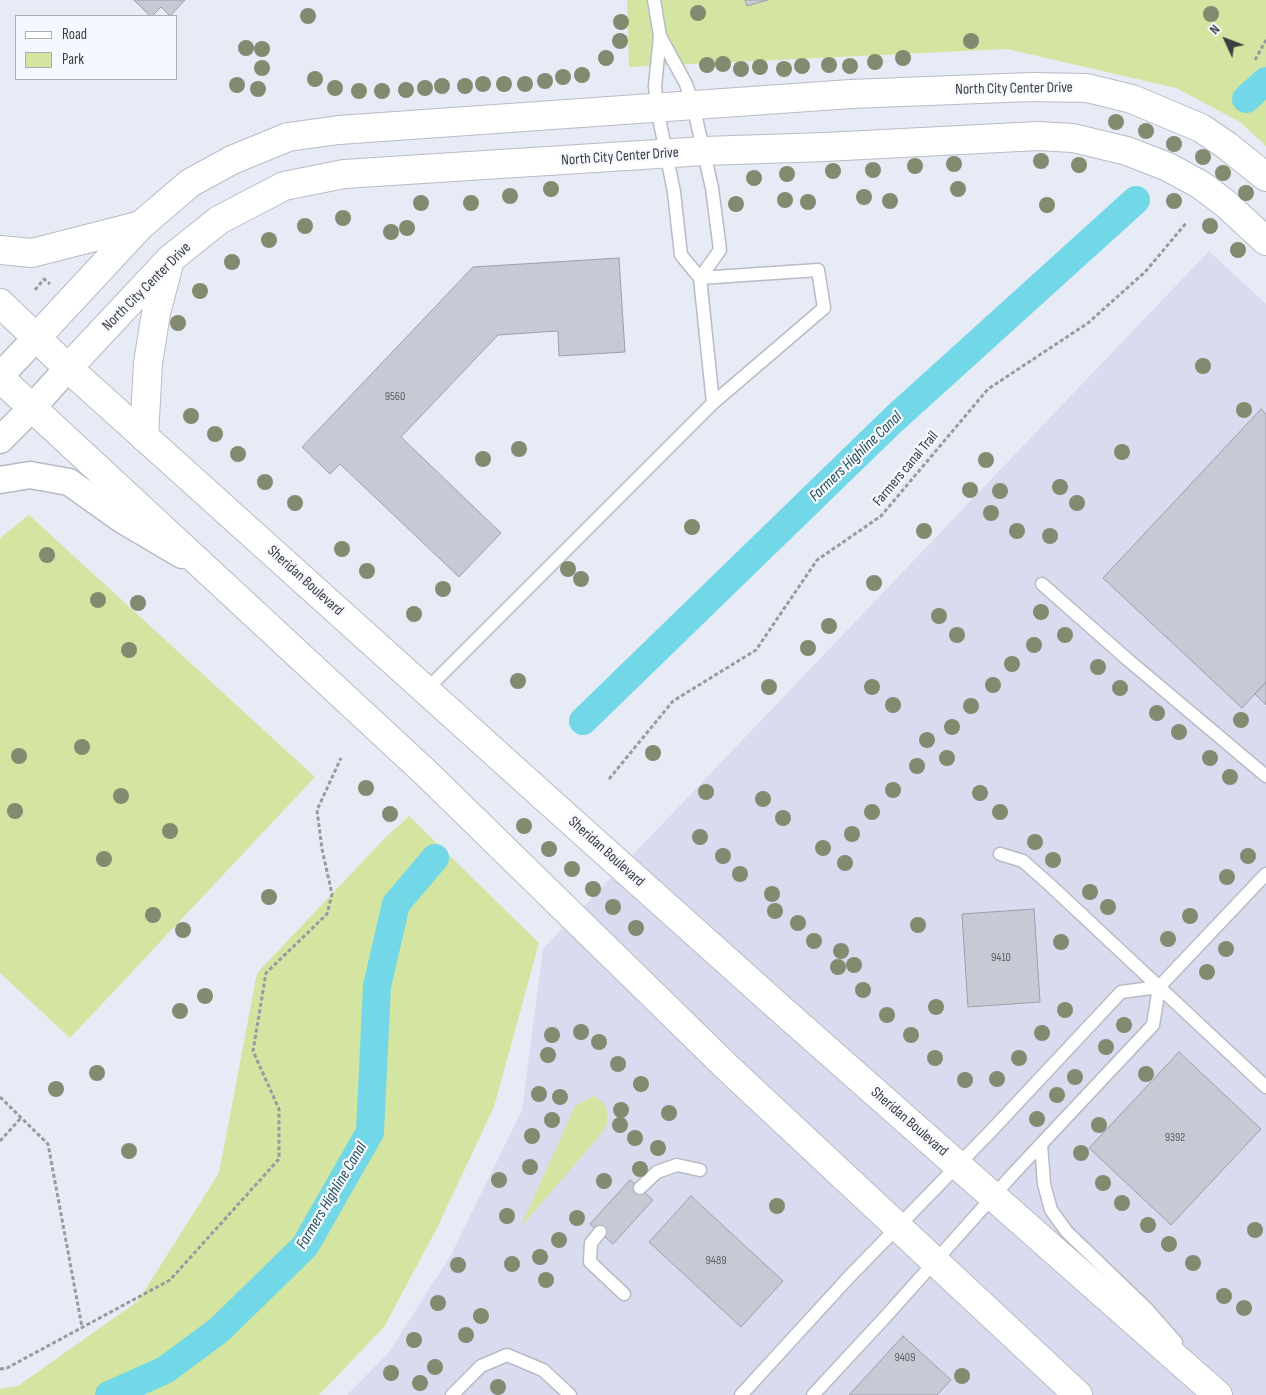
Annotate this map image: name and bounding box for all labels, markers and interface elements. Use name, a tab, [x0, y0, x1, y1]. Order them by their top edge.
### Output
legend	[15, 15, 178, 80]
north arrow	[1201, 15, 1251, 65]
text: N	[1206, 21, 1223, 38]
text: Road	[62, 25, 87, 44]
text: Park	[62, 50, 84, 69]
street label: North City Center Drive	[955, 79, 1073, 99]
street label: North City Center Drive	[561, 144, 679, 170]
street label: North City Center Drive	[99, 239, 195, 335]
house number: 9560	[385, 390, 405, 404]
water label: Farmers Highline Canal	[806, 408, 906, 506]
street label: Farmers canal Trail	[869, 428, 943, 510]
street label: Sheridan Boulevard	[263, 542, 347, 620]
street label: Sheridan Boulevard	[564, 813, 648, 891]
house number: 9410	[991, 951, 1011, 965]
street label: Sheridan Boulevard	[867, 1084, 951, 1160]
house number: 9392	[1165, 1131, 1185, 1145]
water label: Farmers Highline Canal	[293, 1139, 371, 1253]
house number: 9489	[706, 1254, 726, 1268]
house number: 9409	[895, 1351, 915, 1365]

